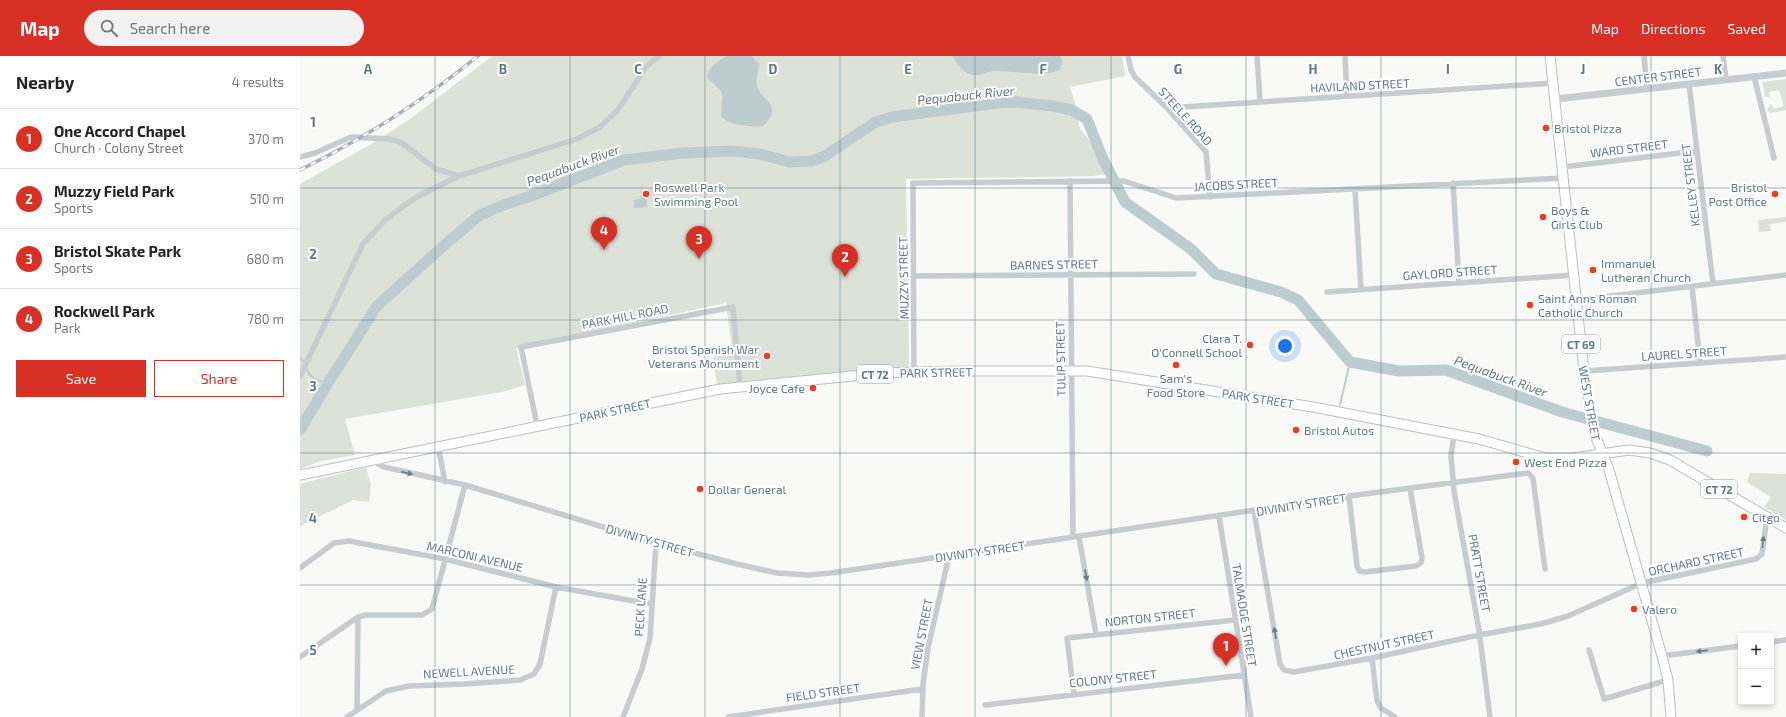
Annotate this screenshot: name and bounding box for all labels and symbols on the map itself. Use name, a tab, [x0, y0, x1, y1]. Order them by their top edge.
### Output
text: A	[364, 61, 373, 77]
text: B	[499, 61, 507, 77]
text: C	[634, 61, 642, 77]
text: D	[769, 61, 778, 77]
text: E	[904, 61, 912, 77]
text: F	[1039, 61, 1047, 77]
text: G	[1174, 61, 1182, 77]
text: H	[1309, 61, 1318, 77]
text: I	[1446, 61, 1450, 77]
text: J	[1581, 61, 1585, 77]
text: K	[1714, 61, 1723, 77]
street label: CENTER STREET	[1614, 64, 1702, 88]
street label: HAVILAND STREET	[1310, 75, 1410, 95]
water label: Pequabuck River	[916, 82, 1016, 108]
street label: STEELE ROAD	[1156, 84, 1216, 148]
text: 1	[310, 114, 316, 130]
place label: Bristol Pizza	[1554, 121, 1622, 135]
marker: Bristol Pizza	[1541, 123, 1551, 133]
street label: WARD STREET	[1589, 136, 1669, 160]
water label: Pequabuck River	[524, 140, 623, 189]
street label: KELLEY STREET	[1678, 143, 1702, 227]
street label: JACOBS STREET	[1193, 175, 1279, 193]
place label: Roswell Park Swimming Pool	[654, 180, 739, 208]
place label: Bristol Post Office	[1708, 180, 1767, 208]
marker: Roswell Park Swimming Pool	[641, 189, 651, 199]
marker: Bristol Post Office	[1770, 189, 1780, 199]
place label: Boys & Girls Club	[1551, 203, 1603, 231]
marker: Boys & Girls Club	[1538, 212, 1548, 222]
pin: 4	[591, 217, 617, 250]
pin: 3	[686, 226, 712, 259]
street label: MUZZY STREET	[895, 236, 911, 320]
pin: 2	[832, 244, 858, 277]
text: 2	[309, 246, 317, 262]
street label: BARNES STREET	[1010, 256, 1098, 272]
place label: Immanuel Lutheran Church	[1601, 256, 1691, 284]
street label: GAYLORD STREET	[1402, 262, 1498, 282]
marker: Immanuel Lutheran Church	[1588, 265, 1598, 275]
place label: Saint Anns Roman Catholic Church	[1538, 291, 1637, 319]
marker: Saint Anns Roman Catholic Church	[1525, 300, 1535, 310]
street label: PARK HILL ROAD	[581, 301, 670, 331]
street label: TULIP STREET	[1052, 321, 1068, 397]
place label: Clara T. O'Connell School	[1151, 331, 1242, 359]
road number: CT 69	[1562, 335, 1600, 353]
your location	[1275, 336, 1295, 356]
marker: Clara T. O'Connell School	[1245, 340, 1255, 350]
place label: Bristol Spanish War Veterans Monument	[648, 342, 759, 370]
street label: LAUREL STREET	[1641, 343, 1727, 363]
marker: Bristol Spanish War Veterans Monument	[762, 351, 772, 361]
water label: Pequabuck River	[1452, 352, 1551, 401]
marker: Sam's Food Store	[1171, 360, 1181, 370]
street label: PARK STREET	[900, 364, 972, 380]
street label: WEST STREET	[1577, 364, 1603, 442]
road number: CT 72	[857, 365, 893, 383]
place label: Sam's Food Store	[1147, 371, 1205, 399]
text: 3	[309, 378, 317, 394]
place label: Joyce Cafe	[749, 381, 805, 395]
marker: Joyce Cafe	[808, 383, 818, 393]
street label: PARK STREET	[1221, 385, 1295, 411]
street label: PARK STREET	[578, 396, 652, 424]
place label: Bristol Autos	[1304, 423, 1374, 437]
marker: Bristol Autos	[1291, 425, 1301, 435]
place label: West End Pizza	[1524, 455, 1607, 469]
marker: West End Pizza	[1511, 457, 1521, 467]
one-way arrow	[401, 470, 413, 476]
road number: CT 72	[1701, 480, 1737, 498]
place label: Dollar General	[708, 482, 787, 496]
marker: Dollar General	[695, 484, 705, 494]
street label: DIVINITY STREET	[1255, 490, 1347, 518]
text: 4	[309, 510, 317, 526]
place label: Citgo	[1752, 510, 1780, 524]
marker: Citgo	[1739, 512, 1749, 522]
street label: DIVINITY STREET	[604, 521, 696, 559]
street label: PRATT STREET	[1466, 533, 1494, 613]
one-way arrow	[1760, 536, 1767, 548]
street label: MARCONI AVENUE	[425, 538, 525, 574]
street label: DIVINITY STREET	[934, 538, 1026, 564]
street label: ORCHARD STREET	[1647, 544, 1745, 578]
street label: TALMADGE STREET	[1230, 562, 1260, 668]
one-way arrow	[1083, 569, 1089, 581]
street label: PECK LANE	[631, 577, 649, 637]
street label: VIEW STREET	[907, 597, 935, 671]
place label: Valero	[1642, 602, 1677, 616]
marker: Valero	[1629, 604, 1639, 614]
street label: NORTON STREET	[1104, 605, 1196, 629]
street label: CHESTNUT STREET	[1332, 626, 1436, 662]
one-way arrow	[1271, 627, 1277, 639]
pin: 1	[1213, 633, 1239, 666]
text: 5	[309, 642, 317, 658]
one-way arrow	[1696, 648, 1708, 654]
street label: NEWELL AVENUE	[423, 662, 516, 680]
street label: COLONY STREET	[1069, 666, 1157, 690]
street label: FIELD STREET	[785, 680, 861, 704]

